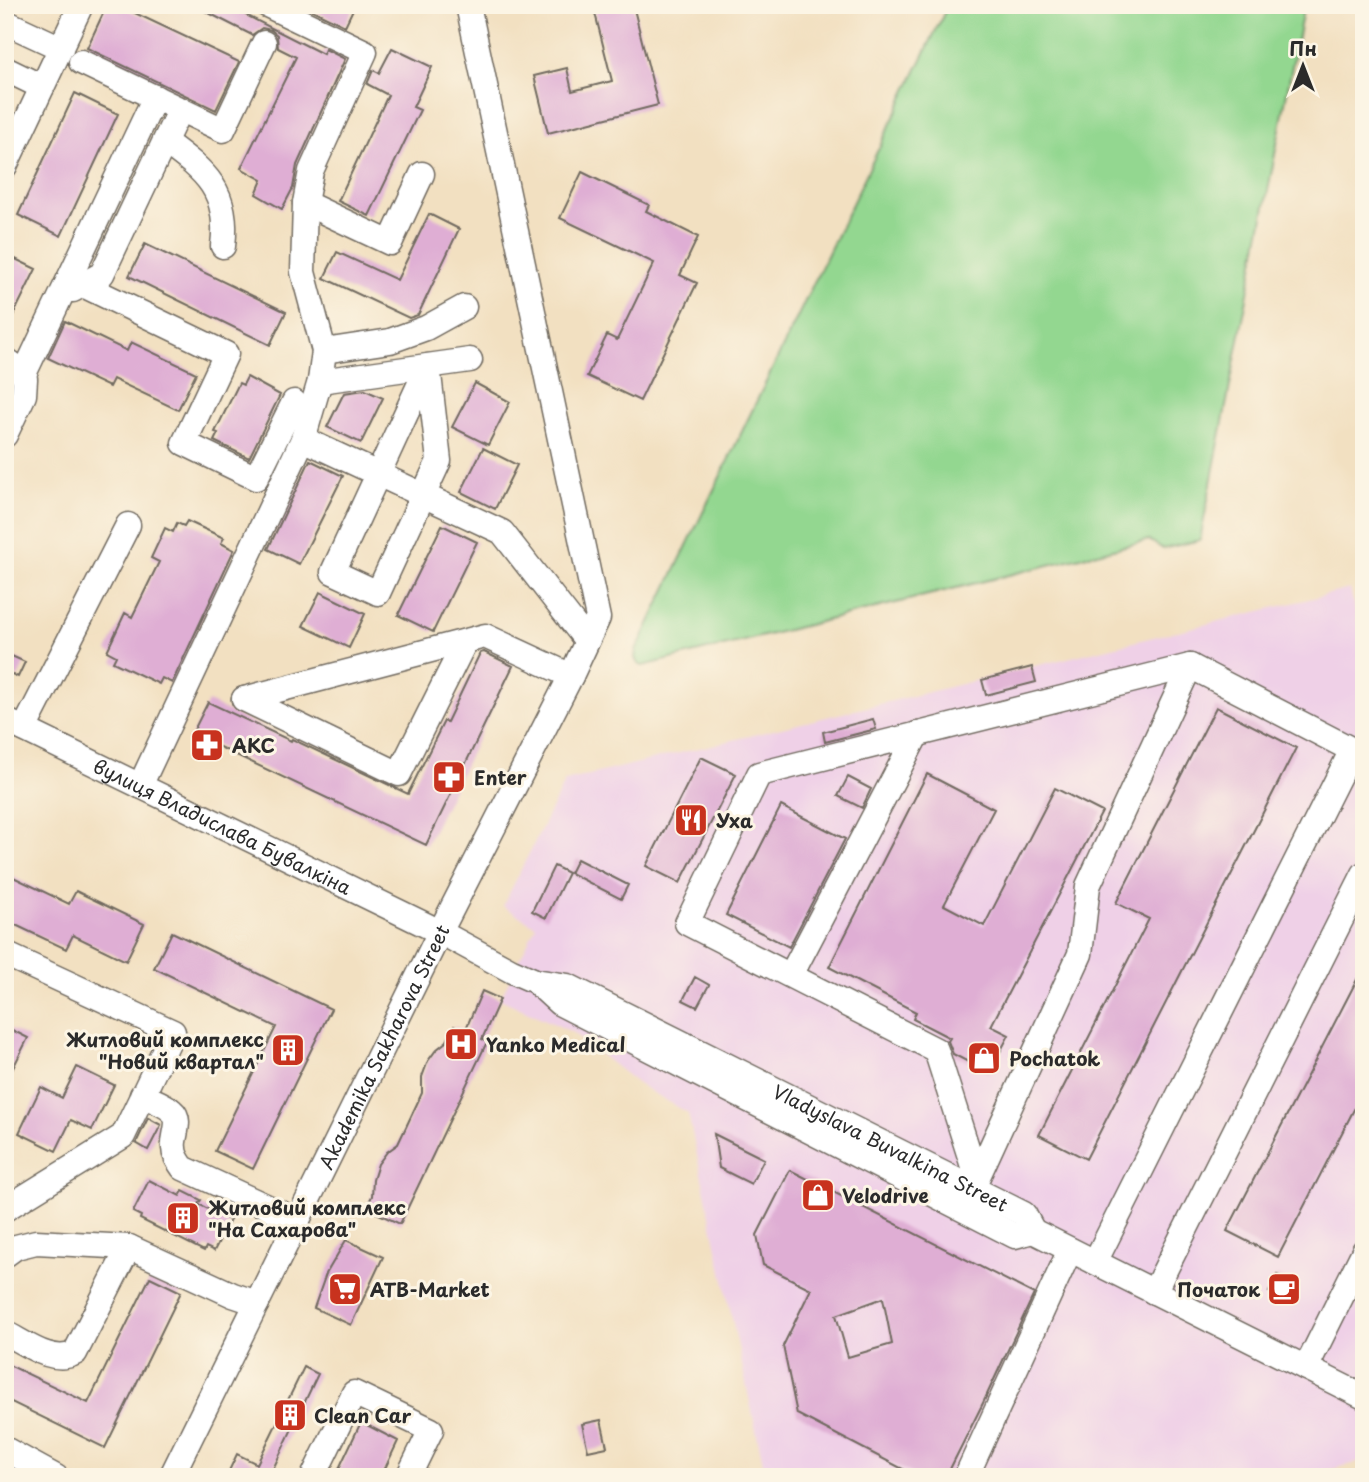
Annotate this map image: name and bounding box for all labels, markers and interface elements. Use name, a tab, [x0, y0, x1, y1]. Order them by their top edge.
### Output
north arrow	[1268, 32, 1338, 102]
text: Пн	[1289, 34, 1317, 62]
pharmacy icon: АКС	[188, 726, 226, 764]
place label: АКС	[232, 731, 275, 759]
street label: вулиця Владислава Бувалкіна	[89, 751, 356, 901]
pharmacy icon: Enter	[430, 758, 468, 796]
place label: Enter	[474, 763, 527, 791]
restaurant icon: Уха	[672, 801, 710, 839]
place label: Уха	[716, 806, 753, 834]
street label: Akademika Sakharova Street	[311, 919, 456, 1174]
place label: Житловий комплекс "Новий квартал"	[66, 1025, 264, 1075]
hospital icon: Yanko Medical	[442, 1025, 480, 1063]
place label: Yanko Medical	[486, 1030, 626, 1058]
building icon: Житловий комплекс "Новий квартал"	[269, 1031, 307, 1069]
shop icon: Pochatok	[965, 1039, 1003, 1077]
place label: Pochatok	[1009, 1044, 1100, 1072]
street label: Vladyslava Buvalkina Street	[768, 1077, 1013, 1218]
shop icon: Velodrive	[799, 1176, 837, 1214]
place label: Velodrive	[842, 1181, 929, 1209]
place label: Житловий комплекс "На Сахарова"	[208, 1193, 406, 1243]
building icon: Житловий комплекс "На Сахарова"	[164, 1199, 202, 1237]
supermarket icon: ATB-Market	[326, 1270, 364, 1308]
cafe icon: Початок	[1265, 1270, 1303, 1308]
place label: ATB-Market	[370, 1275, 490, 1303]
place label: Початок	[1177, 1275, 1261, 1303]
building icon: Clean Car	[271, 1396, 309, 1434]
place label: Clean Car	[314, 1401, 411, 1429]

